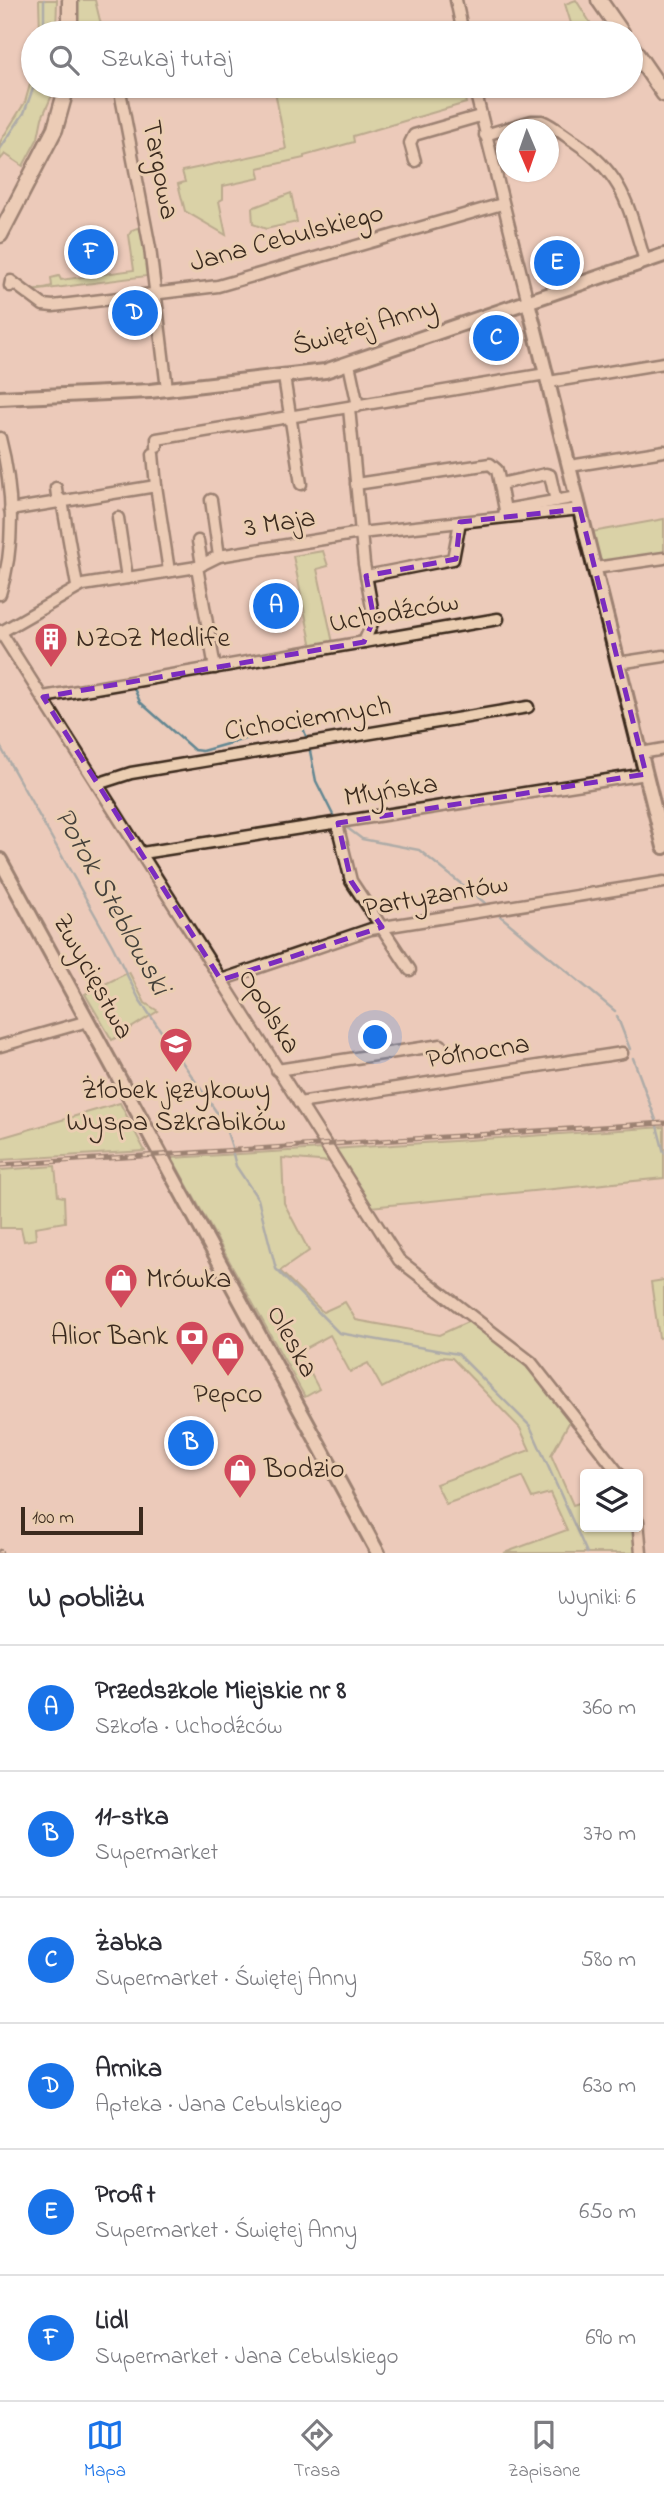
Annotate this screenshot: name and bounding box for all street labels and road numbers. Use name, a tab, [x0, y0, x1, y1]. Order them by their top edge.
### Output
street label: Targowa	[129, 117, 189, 223]
street label: Jana Cebulskiego	[185, 193, 389, 285]
street label: Świętej Anny	[288, 288, 442, 368]
street label: 3 Maja	[242, 498, 318, 550]
street label: Uchodźców	[326, 582, 462, 646]
street label: Cichociemnych	[222, 687, 394, 753]
street label: Młyńska	[341, 764, 441, 820]
street label: Partyzantów	[360, 864, 512, 930]
street label: Zwycięstwa	[41, 907, 143, 1047]
street label: Opolska	[226, 961, 310, 1063]
street label: Północna	[423, 1025, 533, 1081]
street label: Oleska	[254, 1298, 328, 1386]

